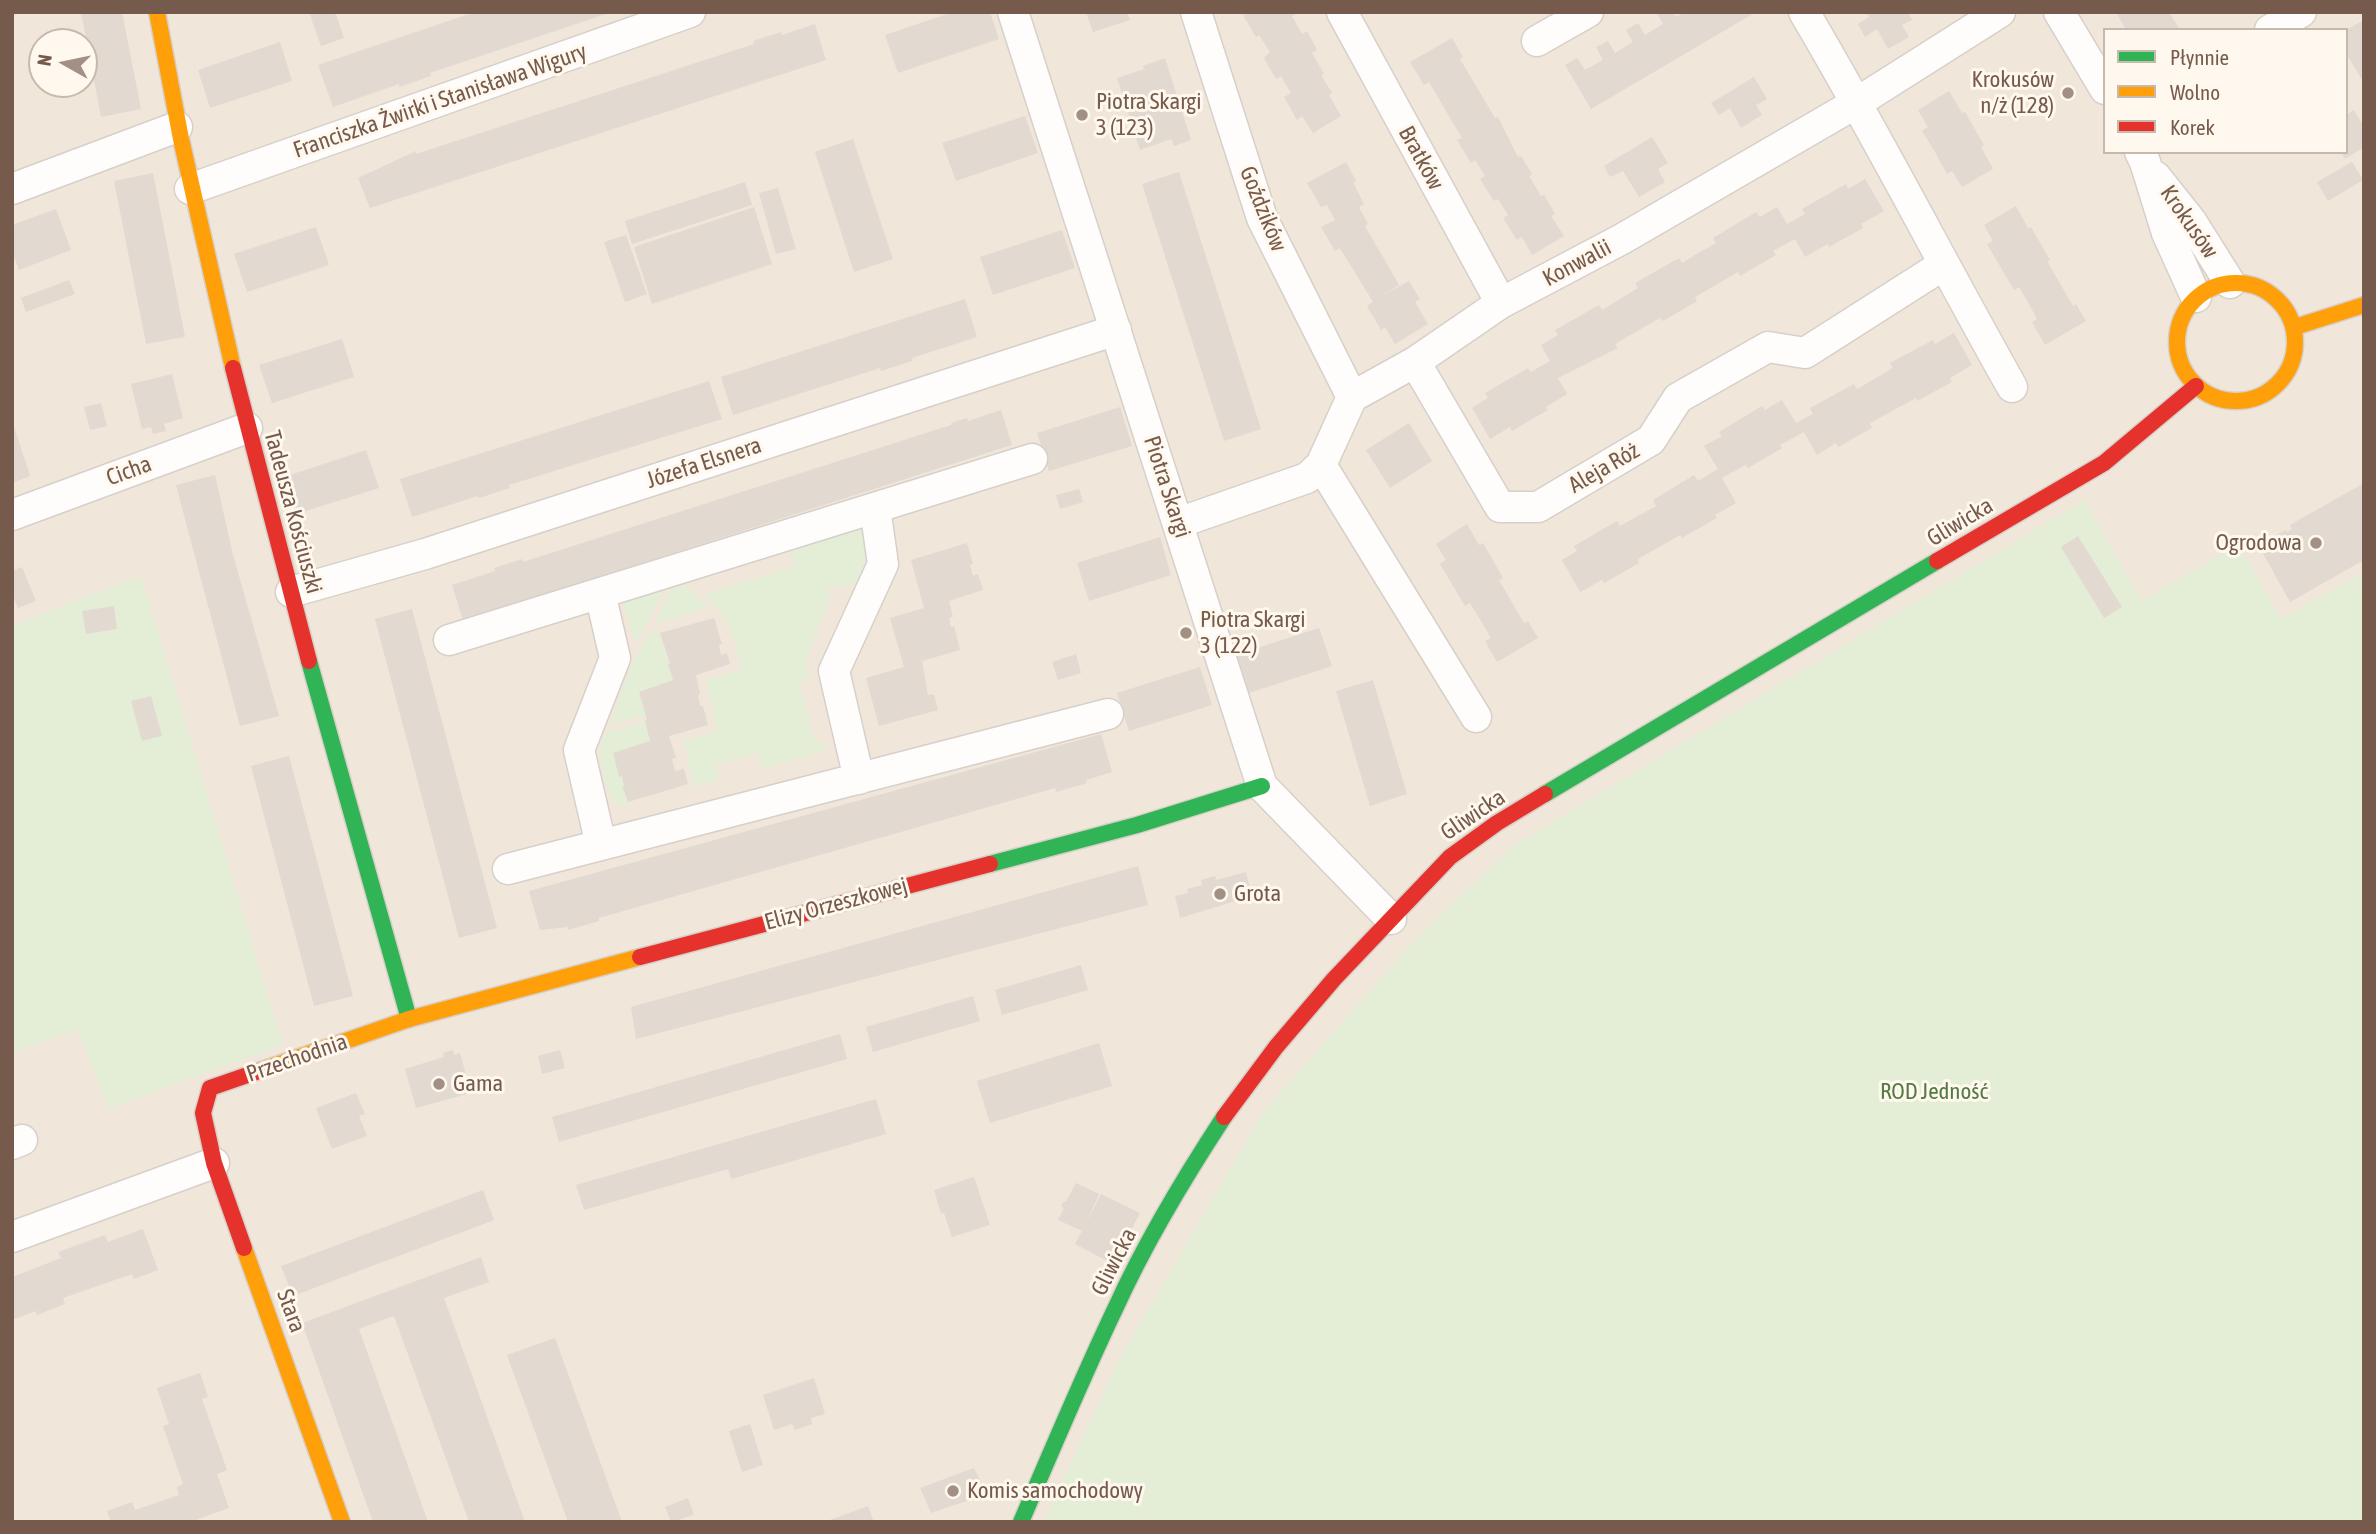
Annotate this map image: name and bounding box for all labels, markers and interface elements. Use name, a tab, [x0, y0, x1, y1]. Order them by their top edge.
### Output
north arrow	[28, 28, 98, 98]
legend	[2103, 28, 2348, 154]
street label: Franciszka Żwirki i Stanisława Wigury	[290, 38, 590, 164]
text: Płynnie	[2170, 45, 2229, 69]
text: N	[32, 53, 56, 67]
place label: Krokusów n/ż (128)	[1971, 66, 2054, 120]
text: Wolno	[2170, 80, 2220, 104]
marker: Krokusów n/ż (128)	[2060, 85, 2076, 101]
place label: Piotra Skargi 3 (123)	[1096, 88, 1201, 142]
marker: Piotra Skargi 3 (123)	[1074, 107, 1090, 123]
text: Korek	[2170, 115, 2215, 139]
street label: Bratków	[1392, 121, 1450, 195]
street label: Goździków	[1233, 162, 1293, 256]
street label: Krokusów	[2154, 180, 2224, 264]
street label: Konwalii	[1538, 234, 1616, 292]
street label: Tadeusza Kościuszki	[258, 427, 328, 597]
street label: Józefa Elsnera	[643, 431, 765, 495]
street label: Piotra Skargi	[1138, 433, 1196, 541]
street label: Aleja Róż	[1564, 437, 1644, 499]
street label: Cicha	[103, 450, 155, 492]
street label: Gliwicka	[1922, 492, 1998, 552]
place label: Ogrodowa	[2215, 529, 2302, 557]
marker: Ogrodowa	[2308, 535, 2324, 551]
place label: Piotra Skargi 3 (122)	[1200, 606, 1305, 660]
marker: Piotra Skargi 3 (122)	[1178, 625, 1194, 641]
street label: Gliwicka	[1435, 783, 1511, 847]
street label: Elizy Orzeszkowej	[762, 872, 910, 936]
place label: Grota	[1234, 880, 1281, 908]
marker: Grota	[1212, 886, 1228, 902]
street label: Przechodnia	[243, 1028, 351, 1088]
place label: Gama	[453, 1070, 503, 1098]
marker: Gama	[431, 1076, 447, 1092]
park label: ROD Jedność	[1880, 1078, 1988, 1106]
street label: Gliwicka	[1085, 1224, 1143, 1300]
street label: Stara	[271, 1286, 311, 1336]
place label: Komis samochodowy	[967, 1477, 1143, 1505]
marker: Komis samochodowy	[945, 1483, 961, 1499]

